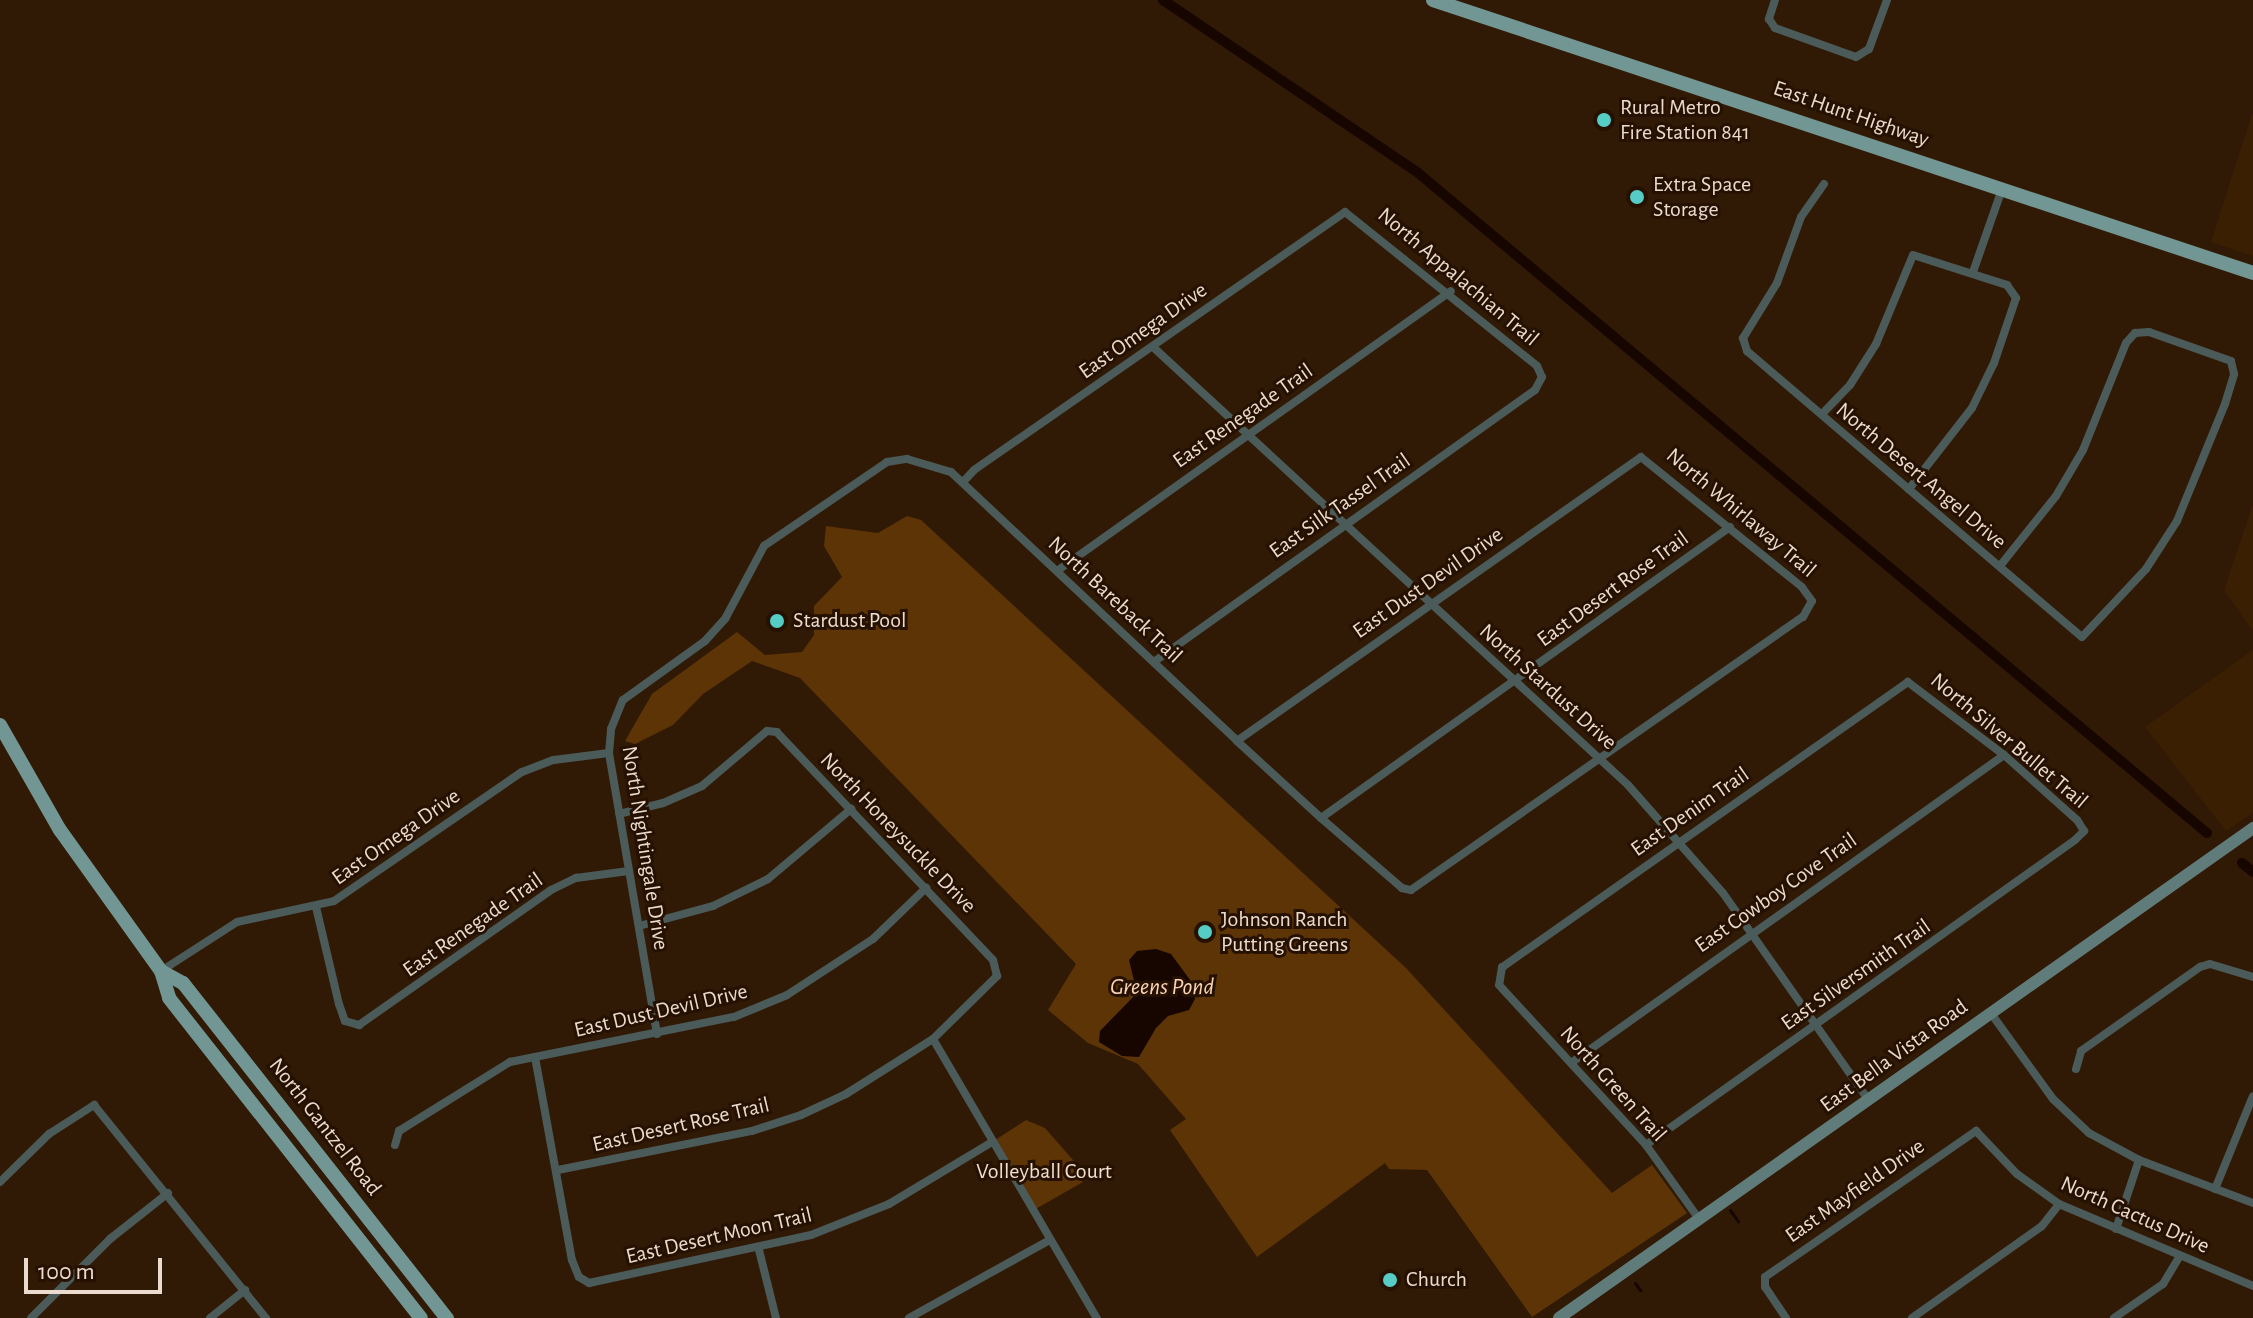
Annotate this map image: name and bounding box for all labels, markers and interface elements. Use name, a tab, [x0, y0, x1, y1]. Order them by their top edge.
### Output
street label: East Hunt Highway	[1770, 75, 1932, 153]
place label: Rural Metro Fire Station 841	[1620, 94, 1750, 146]
marker: Rural Metro Fire Station 841	[1595, 111, 1613, 129]
place label: Extra Space Storage	[1653, 171, 1751, 222]
marker: Extra Space Storage	[1628, 188, 1646, 206]
street label: North Appalachian Trail	[1372, 202, 1544, 352]
street label: East Omega Drive	[1074, 277, 1212, 385]
street label: East Renegade Trail	[1168, 358, 1318, 474]
street label: North Desert Angel Drive	[1830, 397, 2012, 555]
street label: North Whirlaway Trail	[1661, 443, 1821, 583]
street label: East Silk Tassel Trail	[1264, 448, 1416, 564]
street label: East Dust Devil Drive	[1348, 521, 1508, 645]
street label: East Desert Rose Trail	[1532, 525, 1694, 653]
street label: North Bareback Trail	[1042, 531, 1188, 669]
place label: Stardust Pool	[793, 608, 906, 634]
marker: Stardust Pool	[768, 612, 786, 630]
street label: North Stardust Drive	[1474, 618, 1622, 756]
street label: North Silver Bullet Trail	[1925, 667, 2093, 815]
street label: North Nightingale Drive	[616, 744, 674, 952]
street label: North Honeysuckle Drive	[814, 747, 982, 919]
street label: East Denim Trail	[1626, 761, 1754, 863]
street label: East Omega Drive	[327, 783, 465, 891]
street label: East Cowboy Cove Trail	[1690, 827, 1862, 959]
street label: East Renegade Trail	[398, 867, 548, 983]
place label: Johnson Ranch Putting Greens	[1221, 906, 1348, 958]
street label: East Silversmith Trail	[1776, 913, 1936, 1037]
marker: Johnson Ranch Putting Greens	[1196, 923, 1214, 941]
water label: Greens Pond	[1110, 974, 1214, 1002]
street label: East Dust Devil Drive	[572, 978, 750, 1044]
street label: East Bella Vista Road	[1815, 994, 1973, 1118]
street label: North Green Trail	[1554, 1021, 1672, 1147]
street label: North Gantzel Road	[263, 1053, 387, 1201]
street label: East Desert Rose Trail	[590, 1092, 772, 1158]
street label: East Mayfield Drive	[1780, 1133, 1930, 1249]
park label: Volleyball Court	[976, 1159, 1112, 1185]
street label: North Cactus Drive	[2056, 1170, 2214, 1260]
street label: East Desert Moon Trail	[623, 1202, 815, 1270]
scale bar	[28, 1242, 166, 1292]
text: 100 m	[38, 1260, 95, 1284]
place label: Church	[1406, 1267, 1467, 1293]
marker: Church	[1381, 1271, 1399, 1289]

